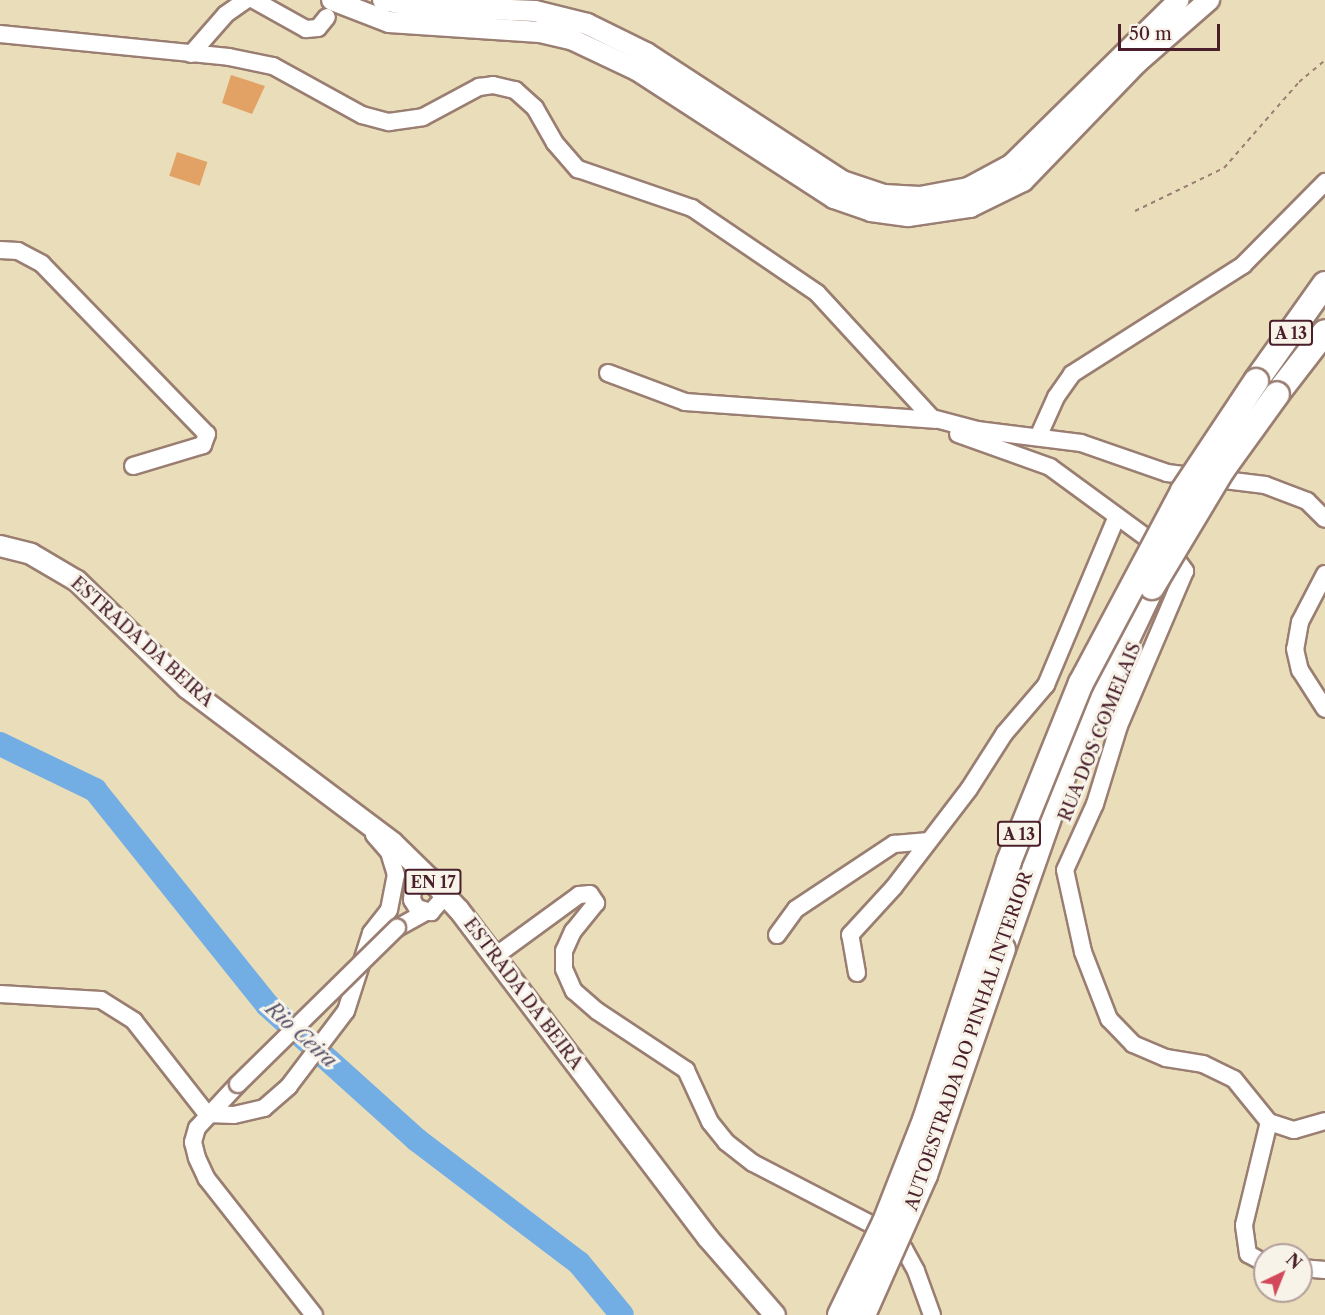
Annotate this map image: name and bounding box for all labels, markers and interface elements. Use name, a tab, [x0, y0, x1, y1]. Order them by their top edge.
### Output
scale bar	[1121, 12, 1223, 50]
text: 50 m	[1129, 23, 1172, 45]
road number: A 13	[1268, 320, 1314, 346]
street label: ESTRADA DA BEIRA	[66, 572, 218, 712]
street label: RUA DOS COMELAIS	[1054, 639, 1146, 825]
road number: A 13	[996, 821, 1042, 847]
street label: AUTOESTRADA DO PINHAL INTERIOR	[900, 868, 1038, 1214]
road number: EN 17	[403, 869, 463, 895]
street label: ESTRADA DA BEIRA	[459, 913, 587, 1075]
water label: Rio Ceira	[261, 997, 341, 1073]
north arrow	[1253, 1243, 1313, 1303]
text: N	[1282, 1249, 1306, 1273]

